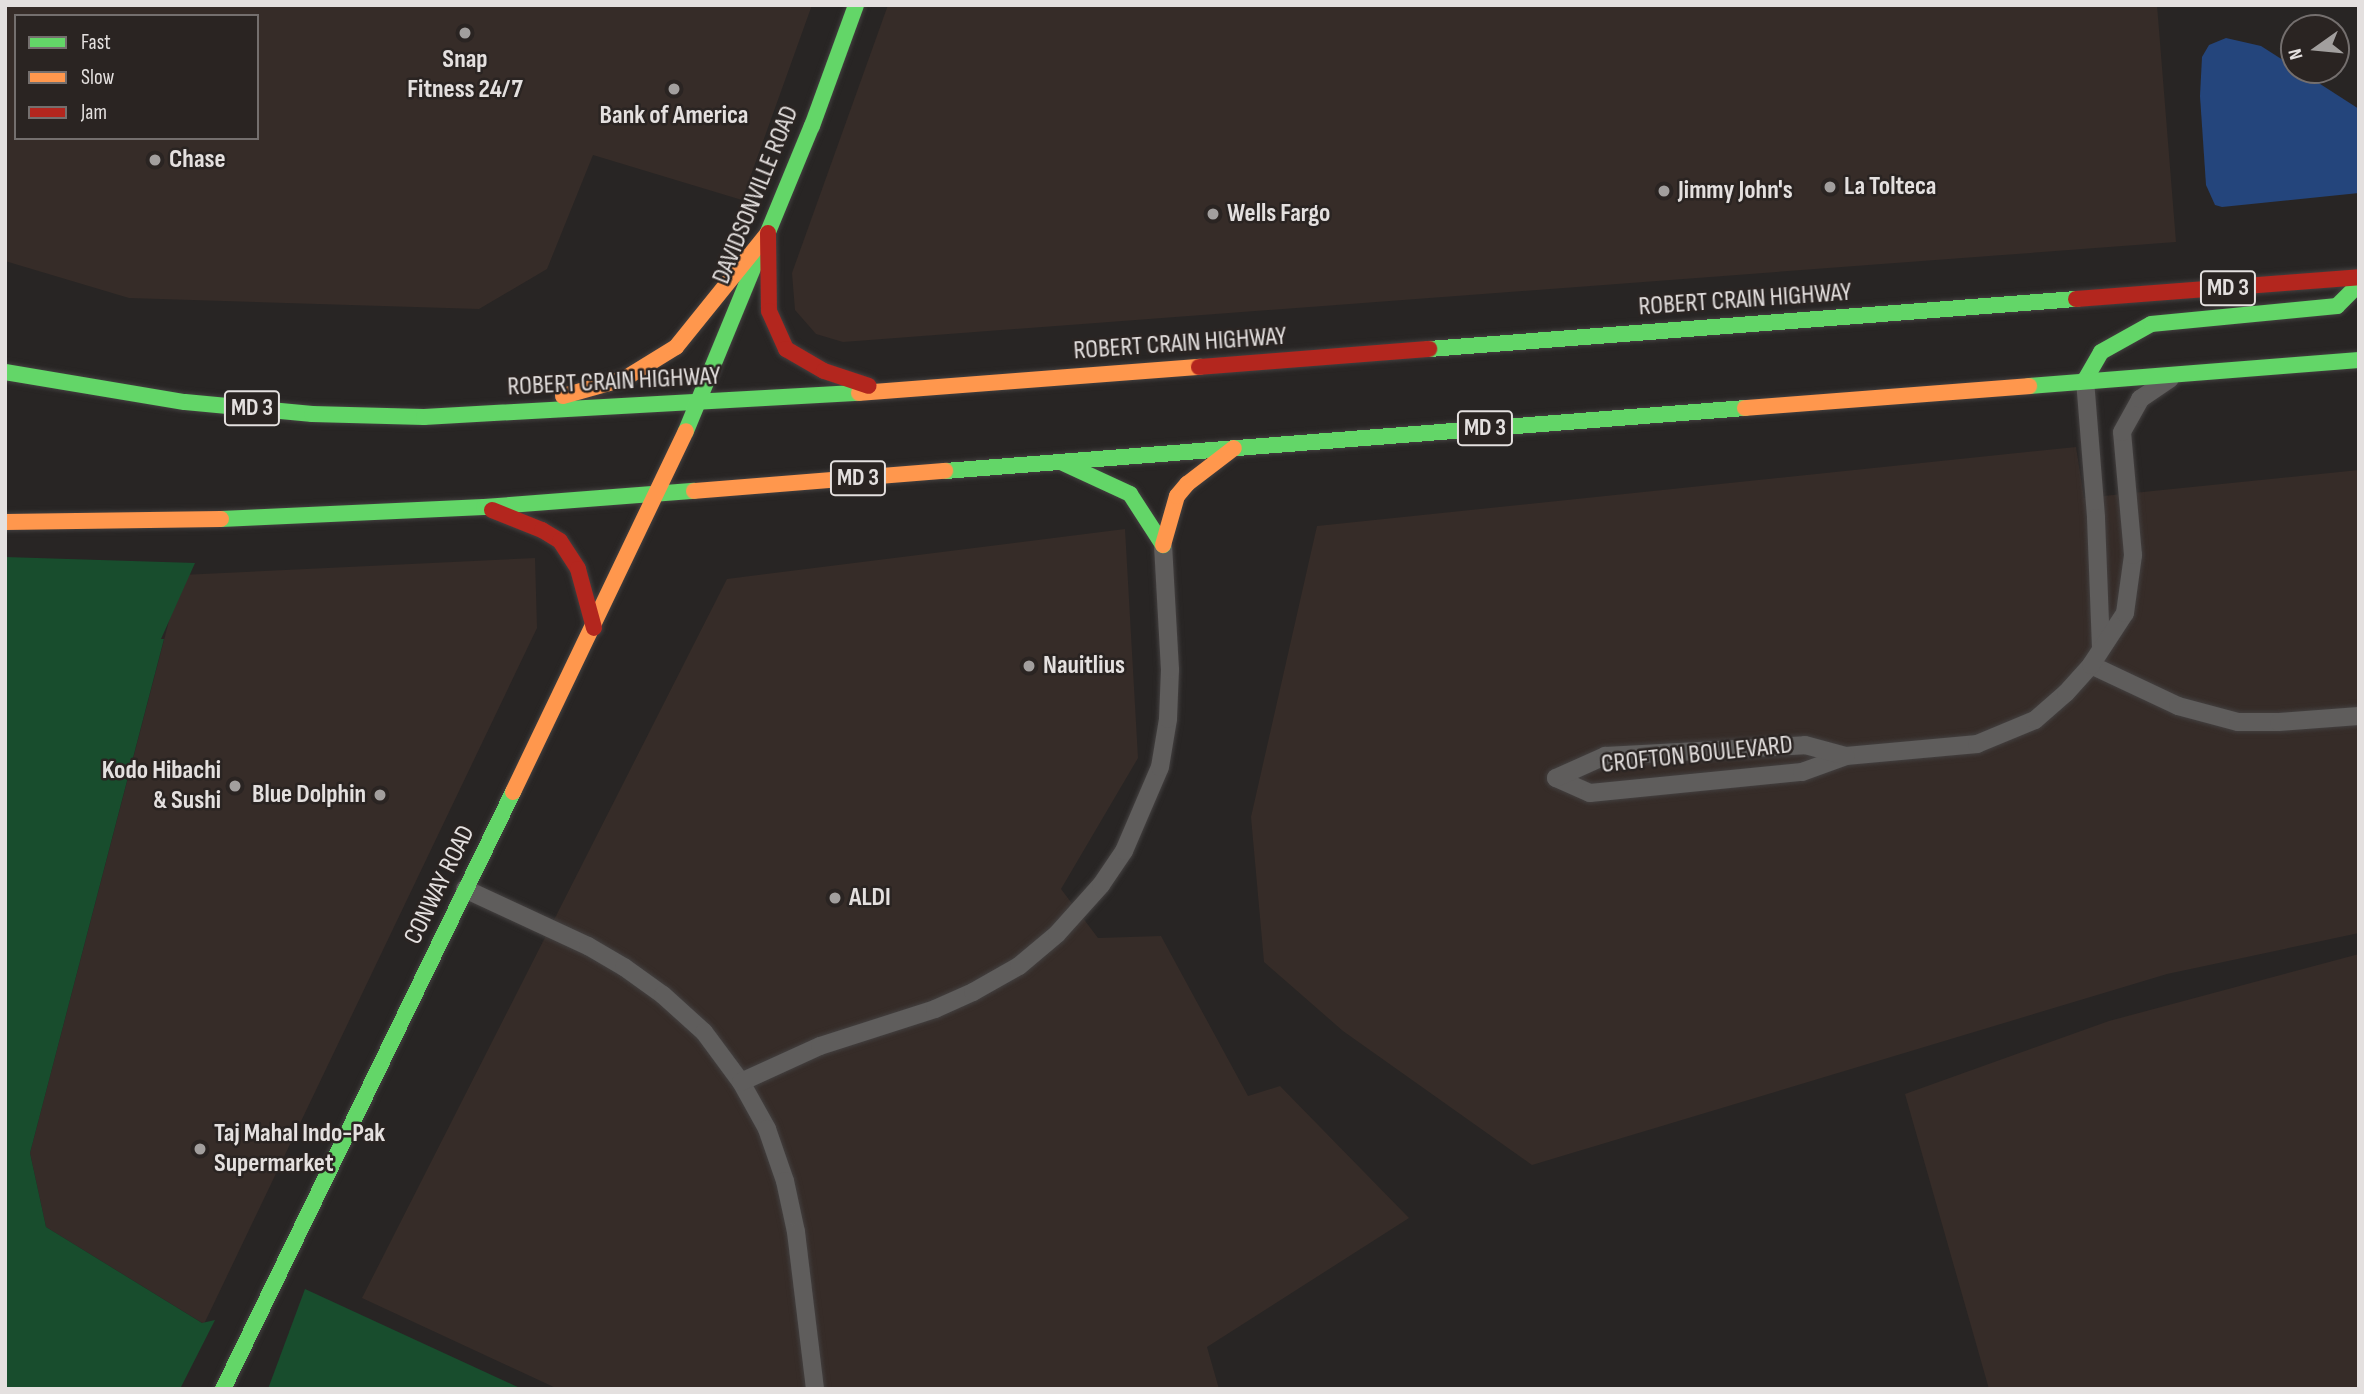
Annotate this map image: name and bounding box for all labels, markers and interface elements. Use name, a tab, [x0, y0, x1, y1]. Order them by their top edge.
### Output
legend	[14, 14, 259, 140]
north arrow	[2280, 14, 2350, 84]
marker: Snap Fitness 24/7	[457, 25, 473, 41]
text: Fast	[81, 30, 111, 55]
place label: Snap Fitness 24/7	[407, 44, 523, 106]
text: N	[2284, 46, 2309, 62]
text: Slow	[81, 65, 114, 90]
marker: Bank of America	[666, 81, 682, 97]
text: Jam	[81, 100, 107, 125]
place label: Bank of America	[600, 100, 748, 132]
street label: DAVIDSONVILLE ROAD	[706, 102, 806, 288]
place label: Chase	[169, 144, 226, 176]
marker: Chase	[147, 152, 163, 168]
place label: La Tolteca	[1844, 171, 1936, 203]
place label: Jimmy John's	[1678, 175, 1793, 207]
marker: La Tolteca	[1822, 179, 1838, 195]
marker: Jimmy John's	[1656, 183, 1672, 199]
place label: Wells Fargo	[1227, 198, 1330, 230]
marker: Wells Fargo	[1205, 206, 1221, 222]
road number: MD 3	[2198, 268, 2258, 309]
street label: ROBERT CRAIN HIGHWAY	[1638, 277, 1852, 323]
street label: ROBERT CRAIN HIGHWAY	[1073, 321, 1287, 367]
street label: ROBERT CRAIN HIGHWAY	[507, 361, 721, 403]
road number: MD 3	[222, 388, 282, 428]
road number: MD 3	[1455, 408, 1515, 448]
road number: MD 3	[828, 458, 888, 499]
place label: Nauitlius	[1043, 650, 1125, 682]
marker: Nauitlius	[1021, 658, 1037, 674]
street label: CROFTON BOULEVARD	[1600, 729, 1794, 781]
place label: Kodo Hibachi & Sushi	[102, 755, 221, 816]
marker: Kodo Hibachi & Sushi	[227, 778, 243, 794]
place label: Blue Dolphin	[252, 779, 366, 811]
marker: Blue Dolphin	[372, 787, 388, 803]
street label: CONWAY ROAD	[398, 821, 482, 949]
place label: ALDI	[849, 882, 891, 914]
marker: ALDI	[827, 890, 843, 906]
place label: Taj Mahal Indo-Pak Supermarket	[214, 1118, 385, 1180]
marker: Taj Mahal Indo-Pak Supermarket	[192, 1141, 208, 1157]

